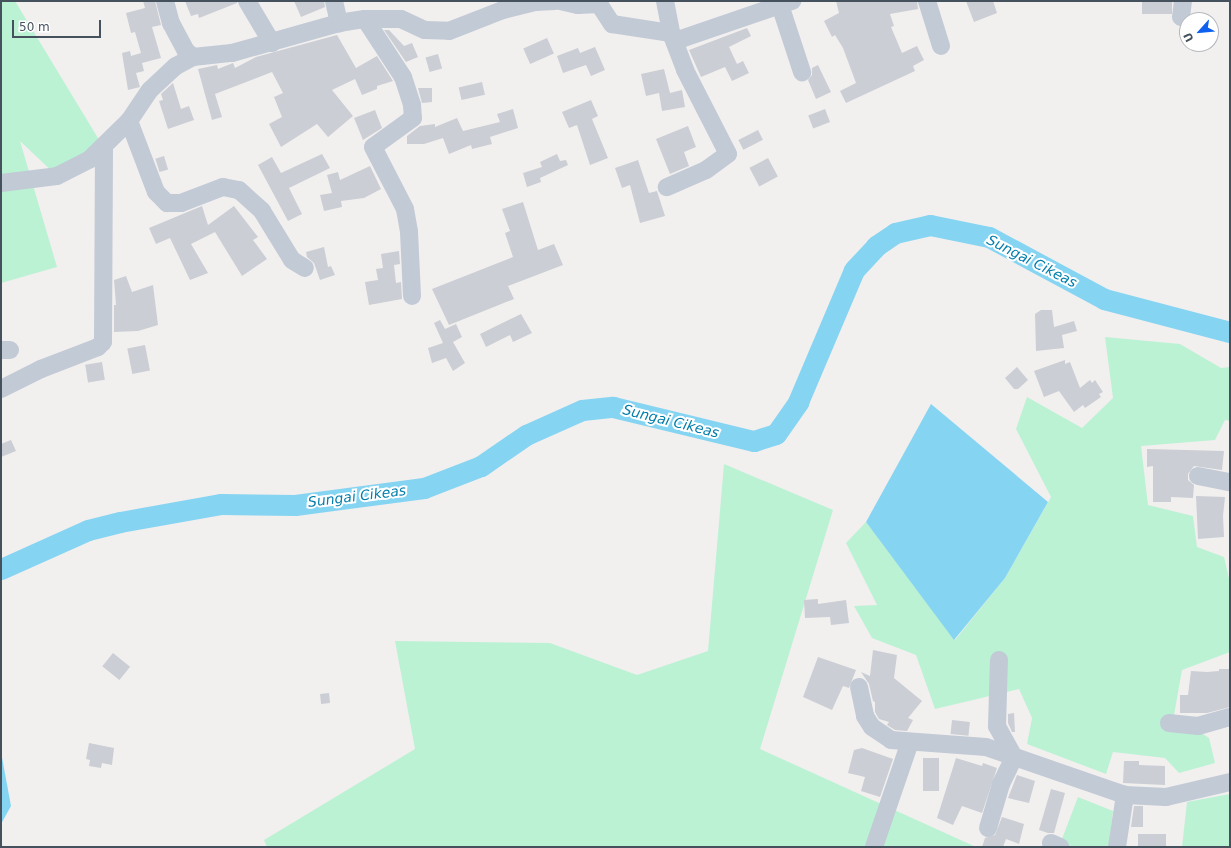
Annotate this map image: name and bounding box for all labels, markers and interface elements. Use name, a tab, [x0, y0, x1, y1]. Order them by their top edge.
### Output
scale bar	[14, 12, 103, 38]
north arrow	[1179, 12, 1219, 52]
text: 50 m	[19, 20, 50, 34]
text: U	[1181, 30, 1197, 44]
water label: Sungai Cikeas	[984, 231, 1080, 291]
water label: Sungai Cikeas	[621, 401, 721, 441]
water label: Sungai Cikeas	[307, 482, 407, 510]

